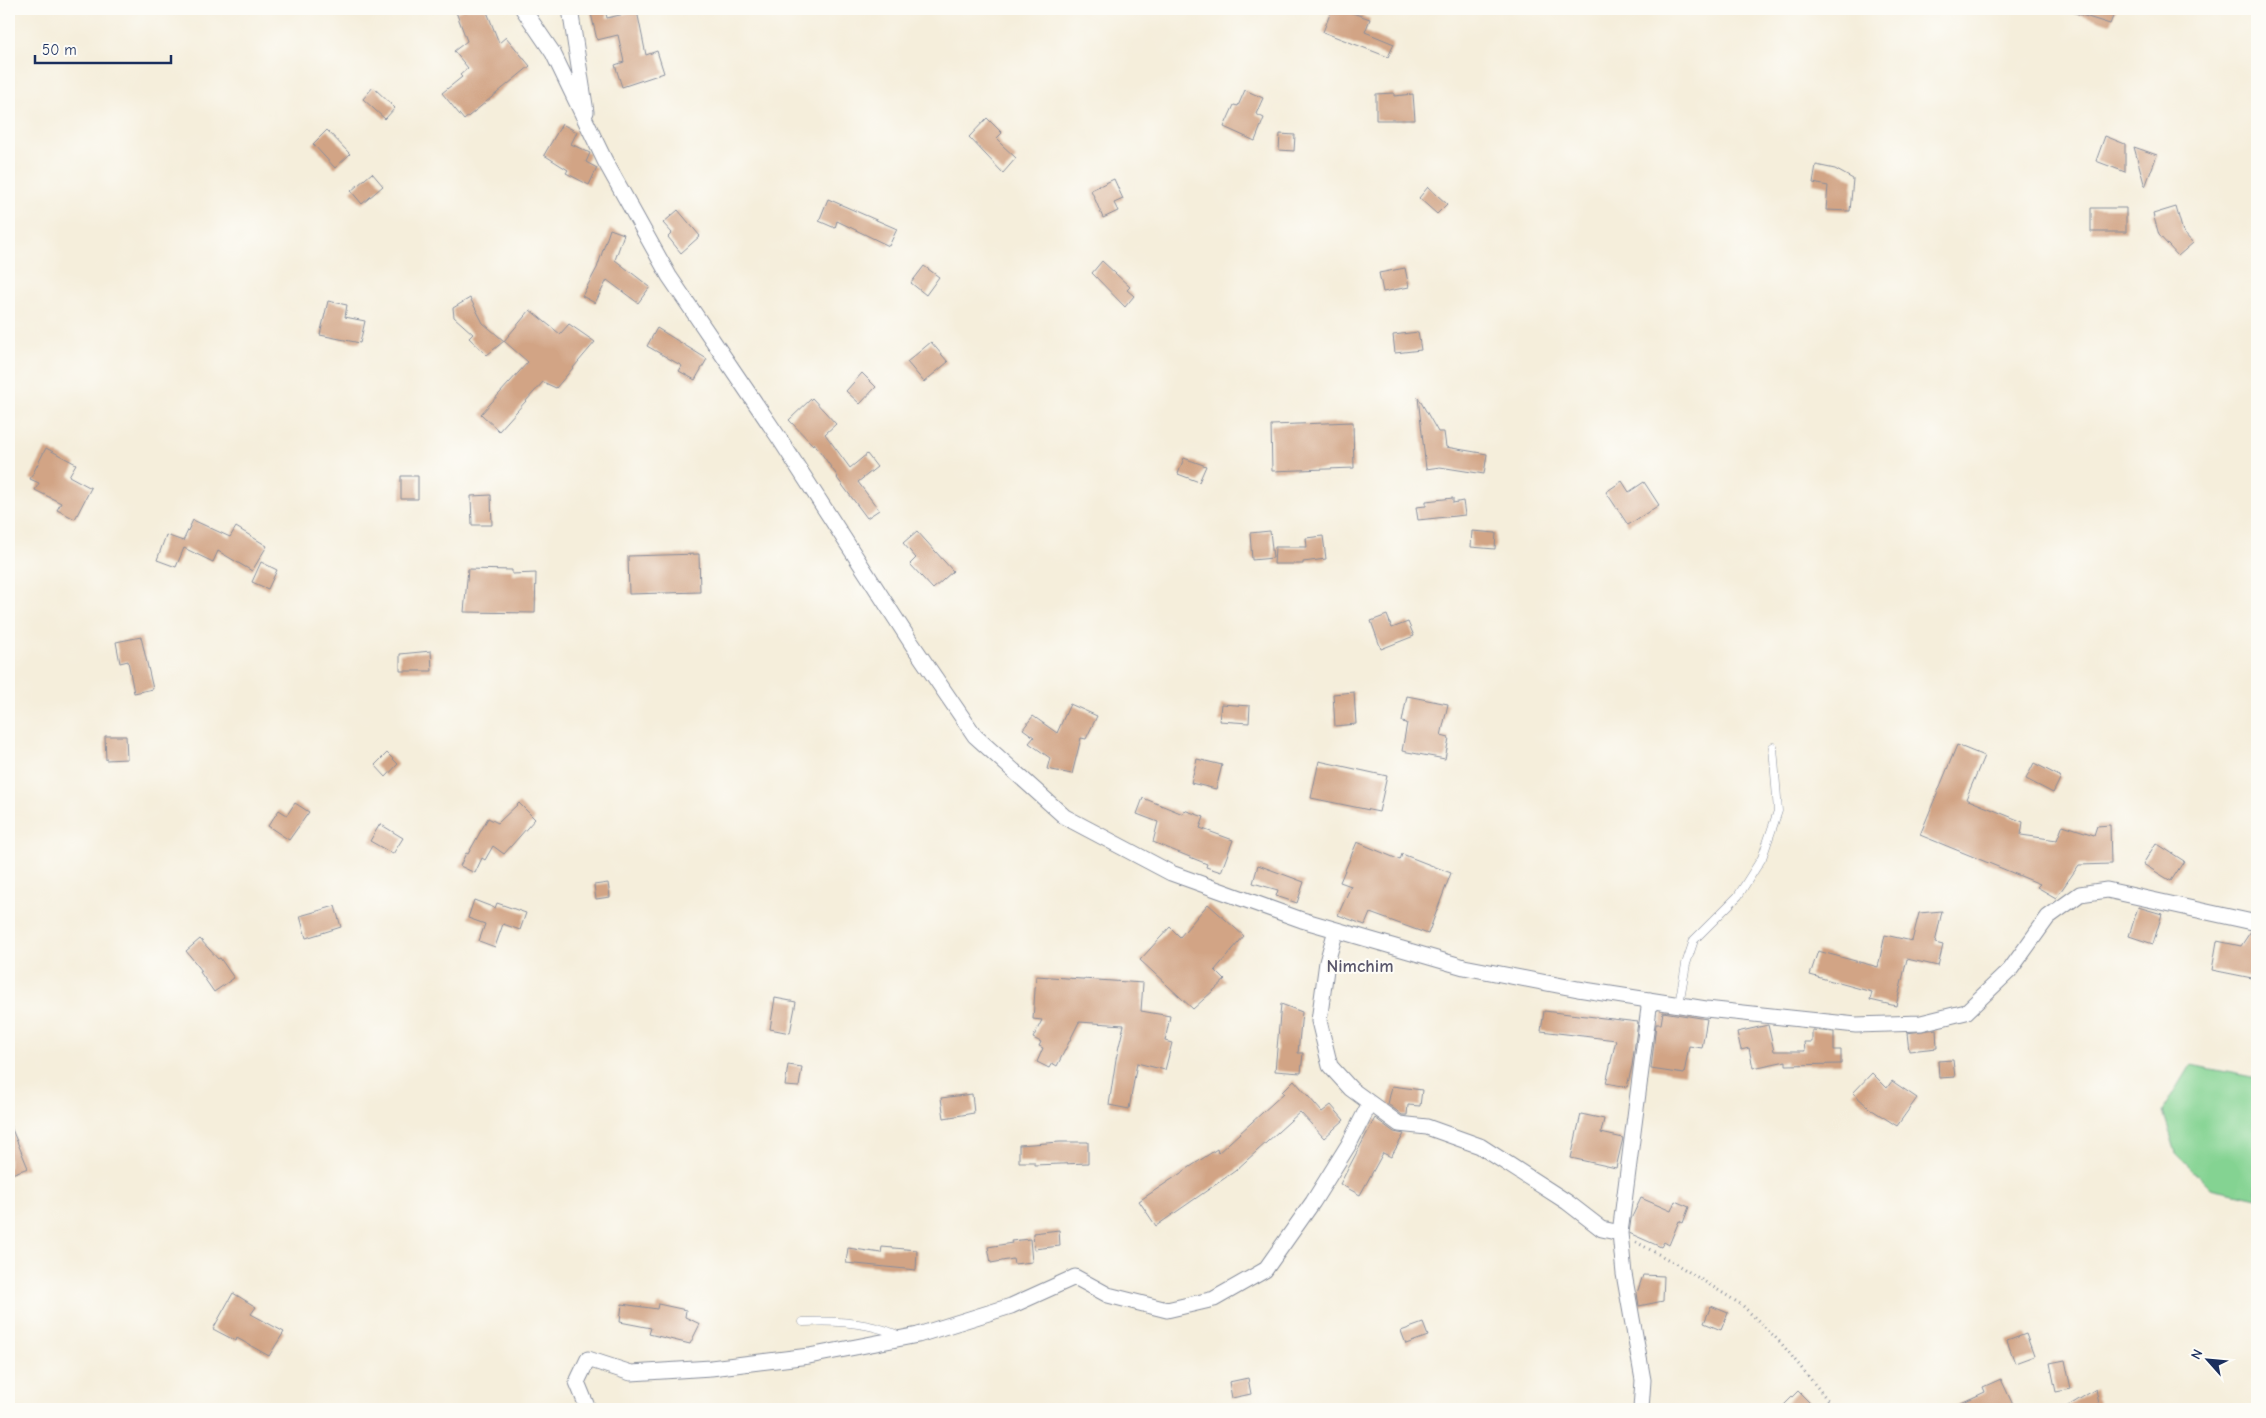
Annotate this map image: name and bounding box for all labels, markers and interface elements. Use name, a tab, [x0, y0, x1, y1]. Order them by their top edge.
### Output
scale bar	[35, 32, 171, 64]
text: 50 m	[42, 41, 77, 59]
district label: Nimchim	[1326, 956, 1394, 977]
north arrow	[2184, 1336, 2234, 1386]
text: N	[2187, 1346, 2207, 1362]

